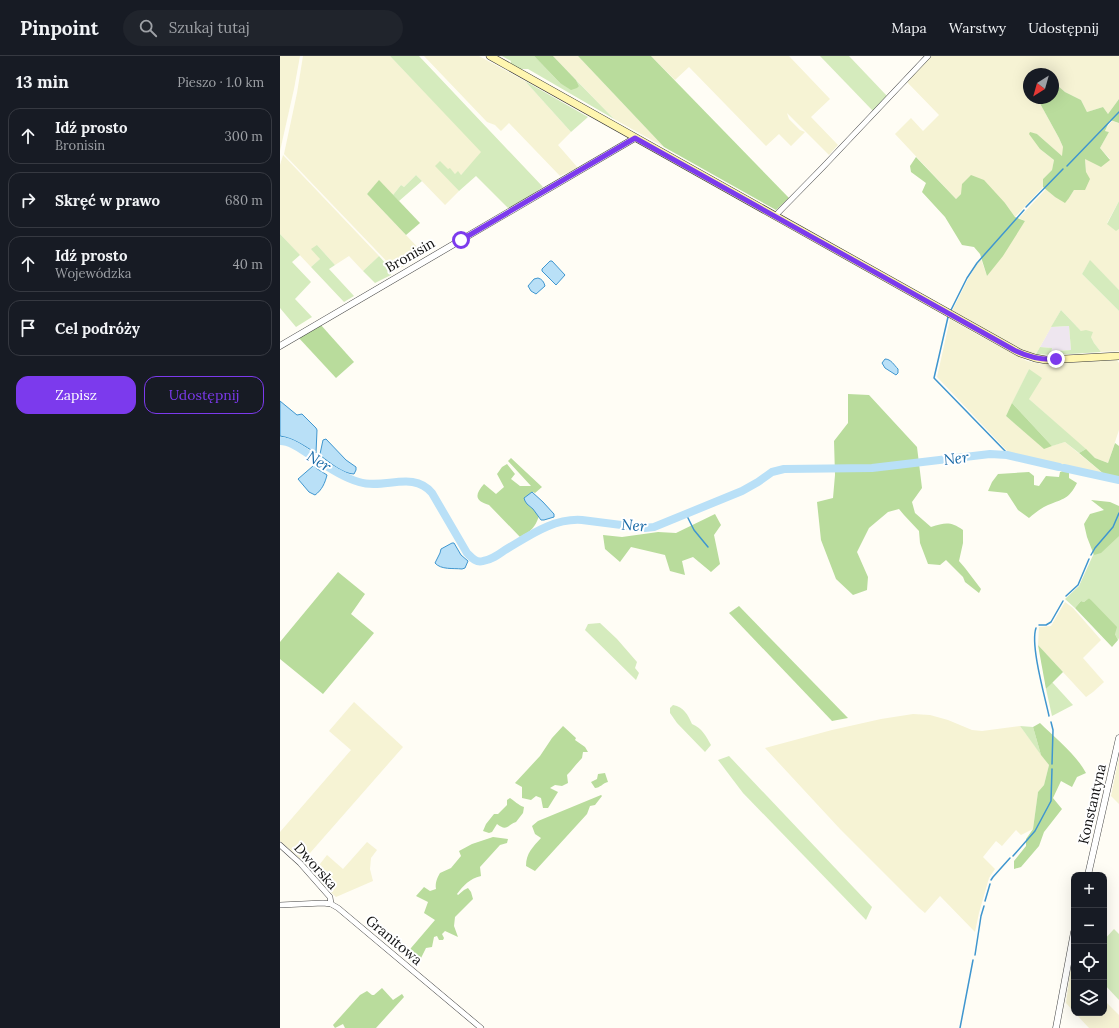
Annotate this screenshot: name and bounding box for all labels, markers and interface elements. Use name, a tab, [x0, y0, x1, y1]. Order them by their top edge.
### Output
search box	[123, 10, 403, 46]
text: Pinpoint	[20, 16, 99, 40]
icon: search	[137, 17, 159, 39]
text: Szukaj tutaj	[169, 18, 250, 37]
text: Mapa	[891, 19, 927, 37]
text: Warstwy	[949, 19, 1006, 37]
text: Udostępnij	[1028, 19, 1099, 37]
north arrow	[1023, 68, 1059, 104]
text: 13 min	[16, 71, 69, 93]
text: Pieszo · 1.0 km	[177, 74, 264, 91]
text: Idź prosto	[55, 118, 128, 137]
icon: ahead	[17, 125, 39, 147]
text: 300 m	[225, 128, 263, 145]
text: Bronisin	[55, 137, 105, 154]
icon: right	[17, 189, 39, 211]
text: Skręć w prawo	[55, 191, 160, 210]
text: 680 m	[225, 192, 263, 209]
route start	[452, 231, 470, 249]
street label: Bronisin	[382, 233, 438, 276]
text: Idź prosto	[55, 246, 128, 265]
icon: ahead	[17, 253, 39, 275]
text: 40 m	[233, 256, 263, 273]
text: Wojewódzka	[55, 265, 131, 282]
icon: arrive	[17, 317, 39, 339]
text: Cel podróży	[55, 319, 140, 338]
route end	[1047, 350, 1065, 368]
button: Zapisz	[16, 376, 136, 414]
button: Udostępnij	[144, 376, 264, 414]
water label: Ner	[303, 446, 335, 476]
water label: Ner	[942, 447, 970, 469]
water label: Ner	[621, 515, 647, 535]
street label: Konstantyna	[1074, 762, 1110, 846]
street label: Dworska	[290, 839, 342, 893]
map controls	[1071, 872, 1107, 1016]
button: +	[1071, 872, 1107, 908]
button: −	[1071, 908, 1107, 944]
street label: Granitowa	[362, 911, 426, 969]
button: locate	[1071, 944, 1107, 980]
button: layers	[1071, 980, 1107, 1016]

